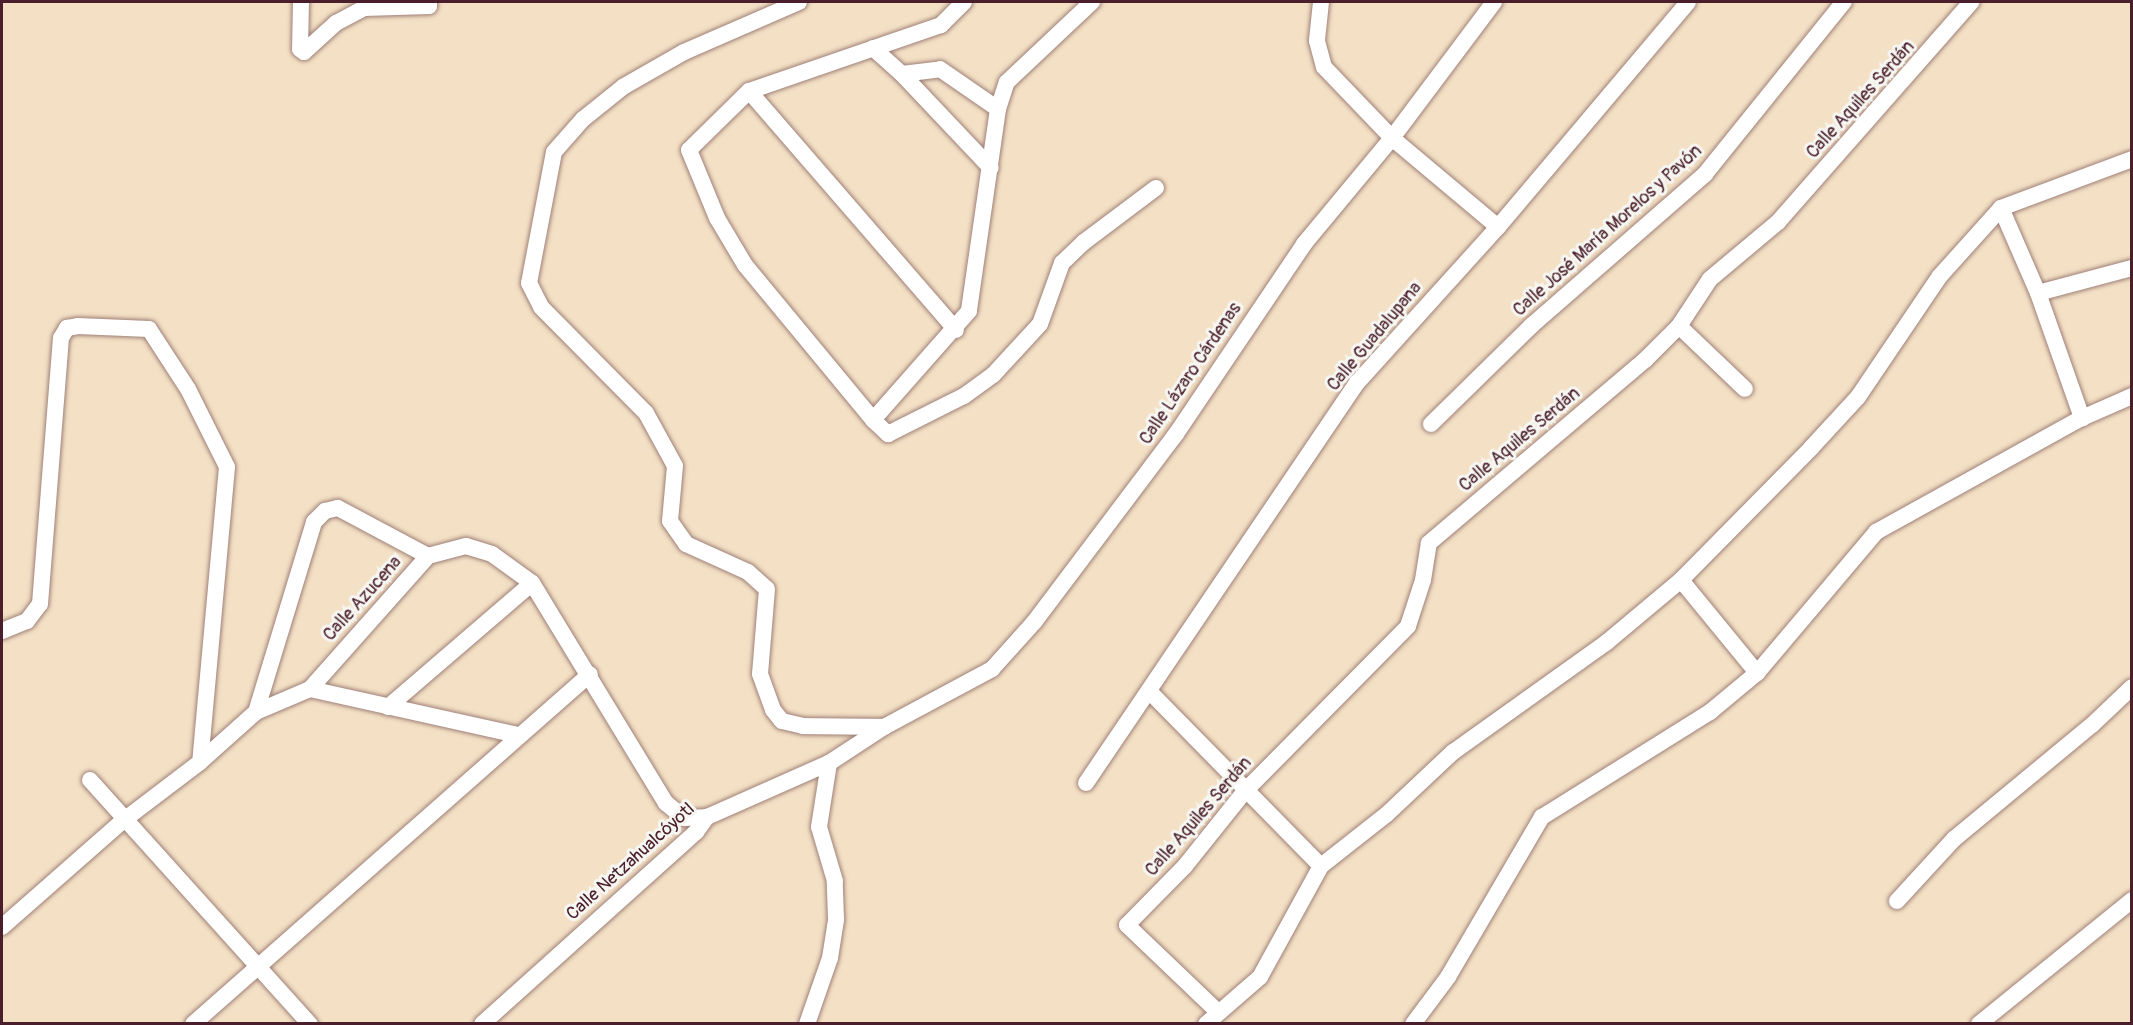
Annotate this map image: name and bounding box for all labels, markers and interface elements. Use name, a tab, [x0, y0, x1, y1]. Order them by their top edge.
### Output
street label: Calle Aquiles Serdán	[1802, 37, 1920, 163]
street label: Calle José María Morelos y Pavón	[1509, 141, 1707, 321]
street label: Calle Guadalupana	[1323, 278, 1427, 396]
street label: Calle Lázaro Cárdenas	[1136, 299, 1246, 449]
street label: Calle Aquiles Serdán	[1455, 383, 1585, 497]
street label: Calle Azucena	[319, 552, 407, 646]
street label: Calle Aquiles Serdán	[1141, 753, 1257, 881]
street label: Calle Netzahualcóyotl	[563, 799, 699, 925]

